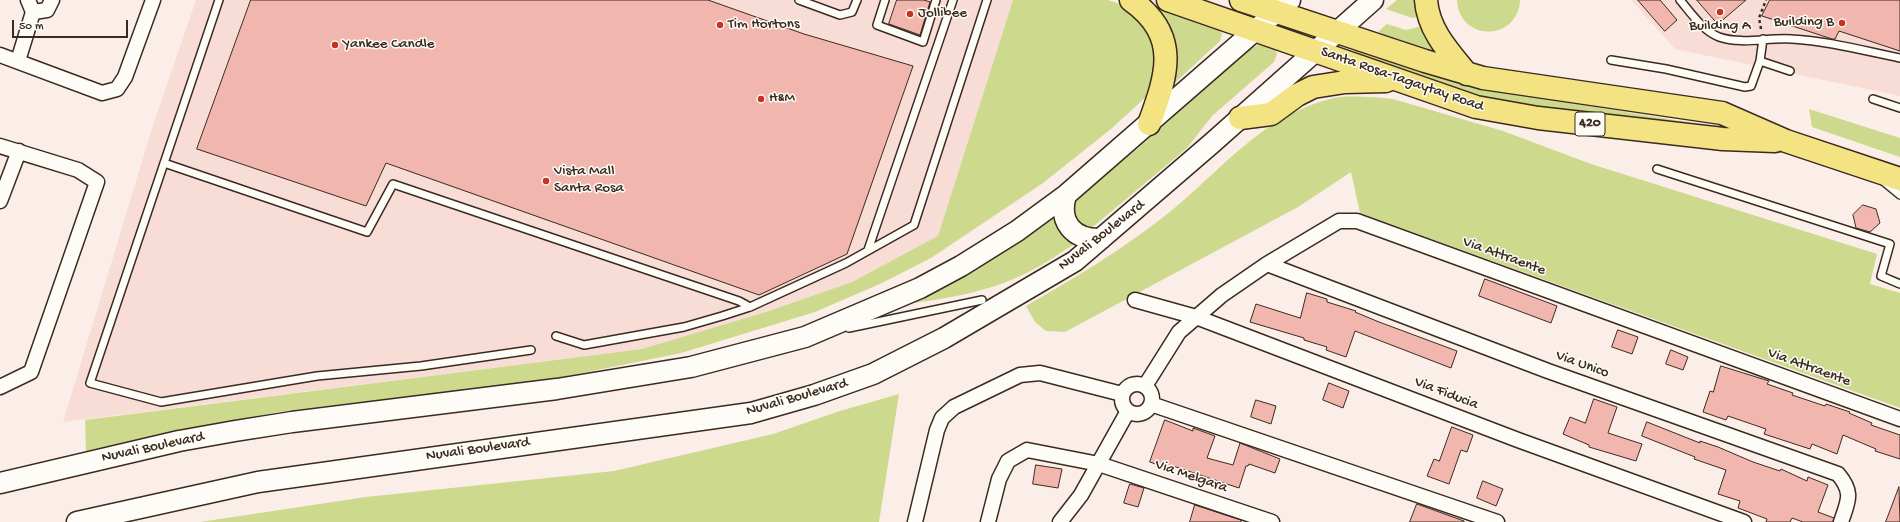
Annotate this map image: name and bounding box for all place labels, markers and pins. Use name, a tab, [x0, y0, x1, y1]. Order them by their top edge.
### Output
place label: Jollibee	[918, 5, 967, 23]
marker: Building A	[1715, 7, 1725, 17]
marker: Jollibee	[905, 9, 915, 19]
place label: Building B	[1774, 14, 1834, 32]
place label: Tim Hortons	[728, 16, 799, 34]
place label: Building A	[1689, 18, 1751, 36]
marker: Building B	[1837, 18, 1847, 28]
marker: Tim Hortons	[715, 20, 725, 30]
place label: Yankee Candle	[343, 36, 435, 54]
marker: Yankee Candle	[330, 40, 340, 50]
place label: H&M	[769, 90, 795, 108]
marker: H&M	[756, 94, 766, 104]
place label: Vista Mall Santa Rosa	[554, 163, 624, 198]
marker: Vista Mall Santa Rosa	[541, 176, 551, 186]

